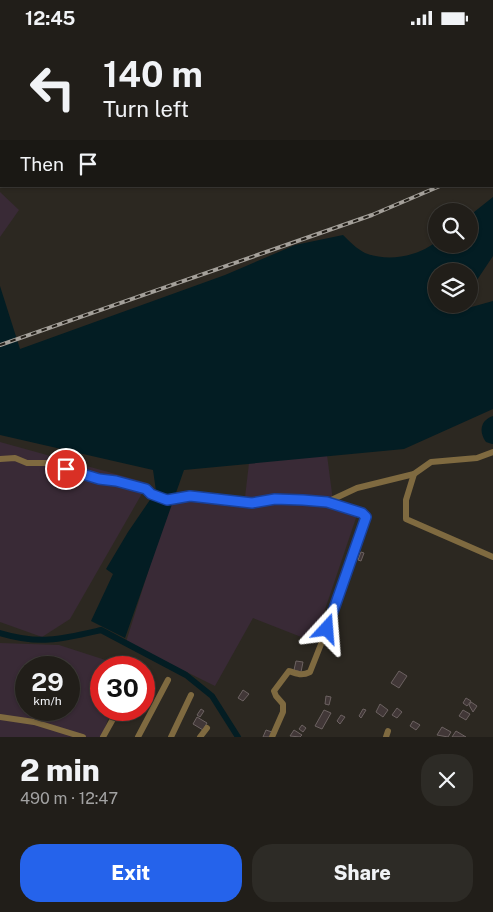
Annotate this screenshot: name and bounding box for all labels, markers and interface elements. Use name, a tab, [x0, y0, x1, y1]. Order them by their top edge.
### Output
text: 12:45	[25, 7, 75, 29]
text: 140 m	[103, 54, 203, 95]
icon: left	[20, 55, 85, 120]
text: Turn left	[103, 96, 189, 122]
icon: arrive	[74, 150, 102, 178]
text: Then	[20, 153, 64, 175]
map controls	[428, 203, 478, 313]
button: search	[428, 203, 478, 253]
button: layers	[428, 263, 478, 313]
pin	[45, 448, 87, 490]
icon: arrive	[52, 455, 80, 483]
position arrow	[300, 602, 352, 654]
speed limit sign: 30	[90, 656, 155, 721]
text: 29	[31, 667, 64, 697]
text: km/h	[33, 694, 62, 708]
text: 2 min	[20, 752, 100, 788]
button: close	[421, 754, 473, 806]
text: 490 m · 12:47	[20, 789, 118, 808]
button: Exit	[20, 844, 242, 902]
button: Share	[252, 844, 473, 902]

